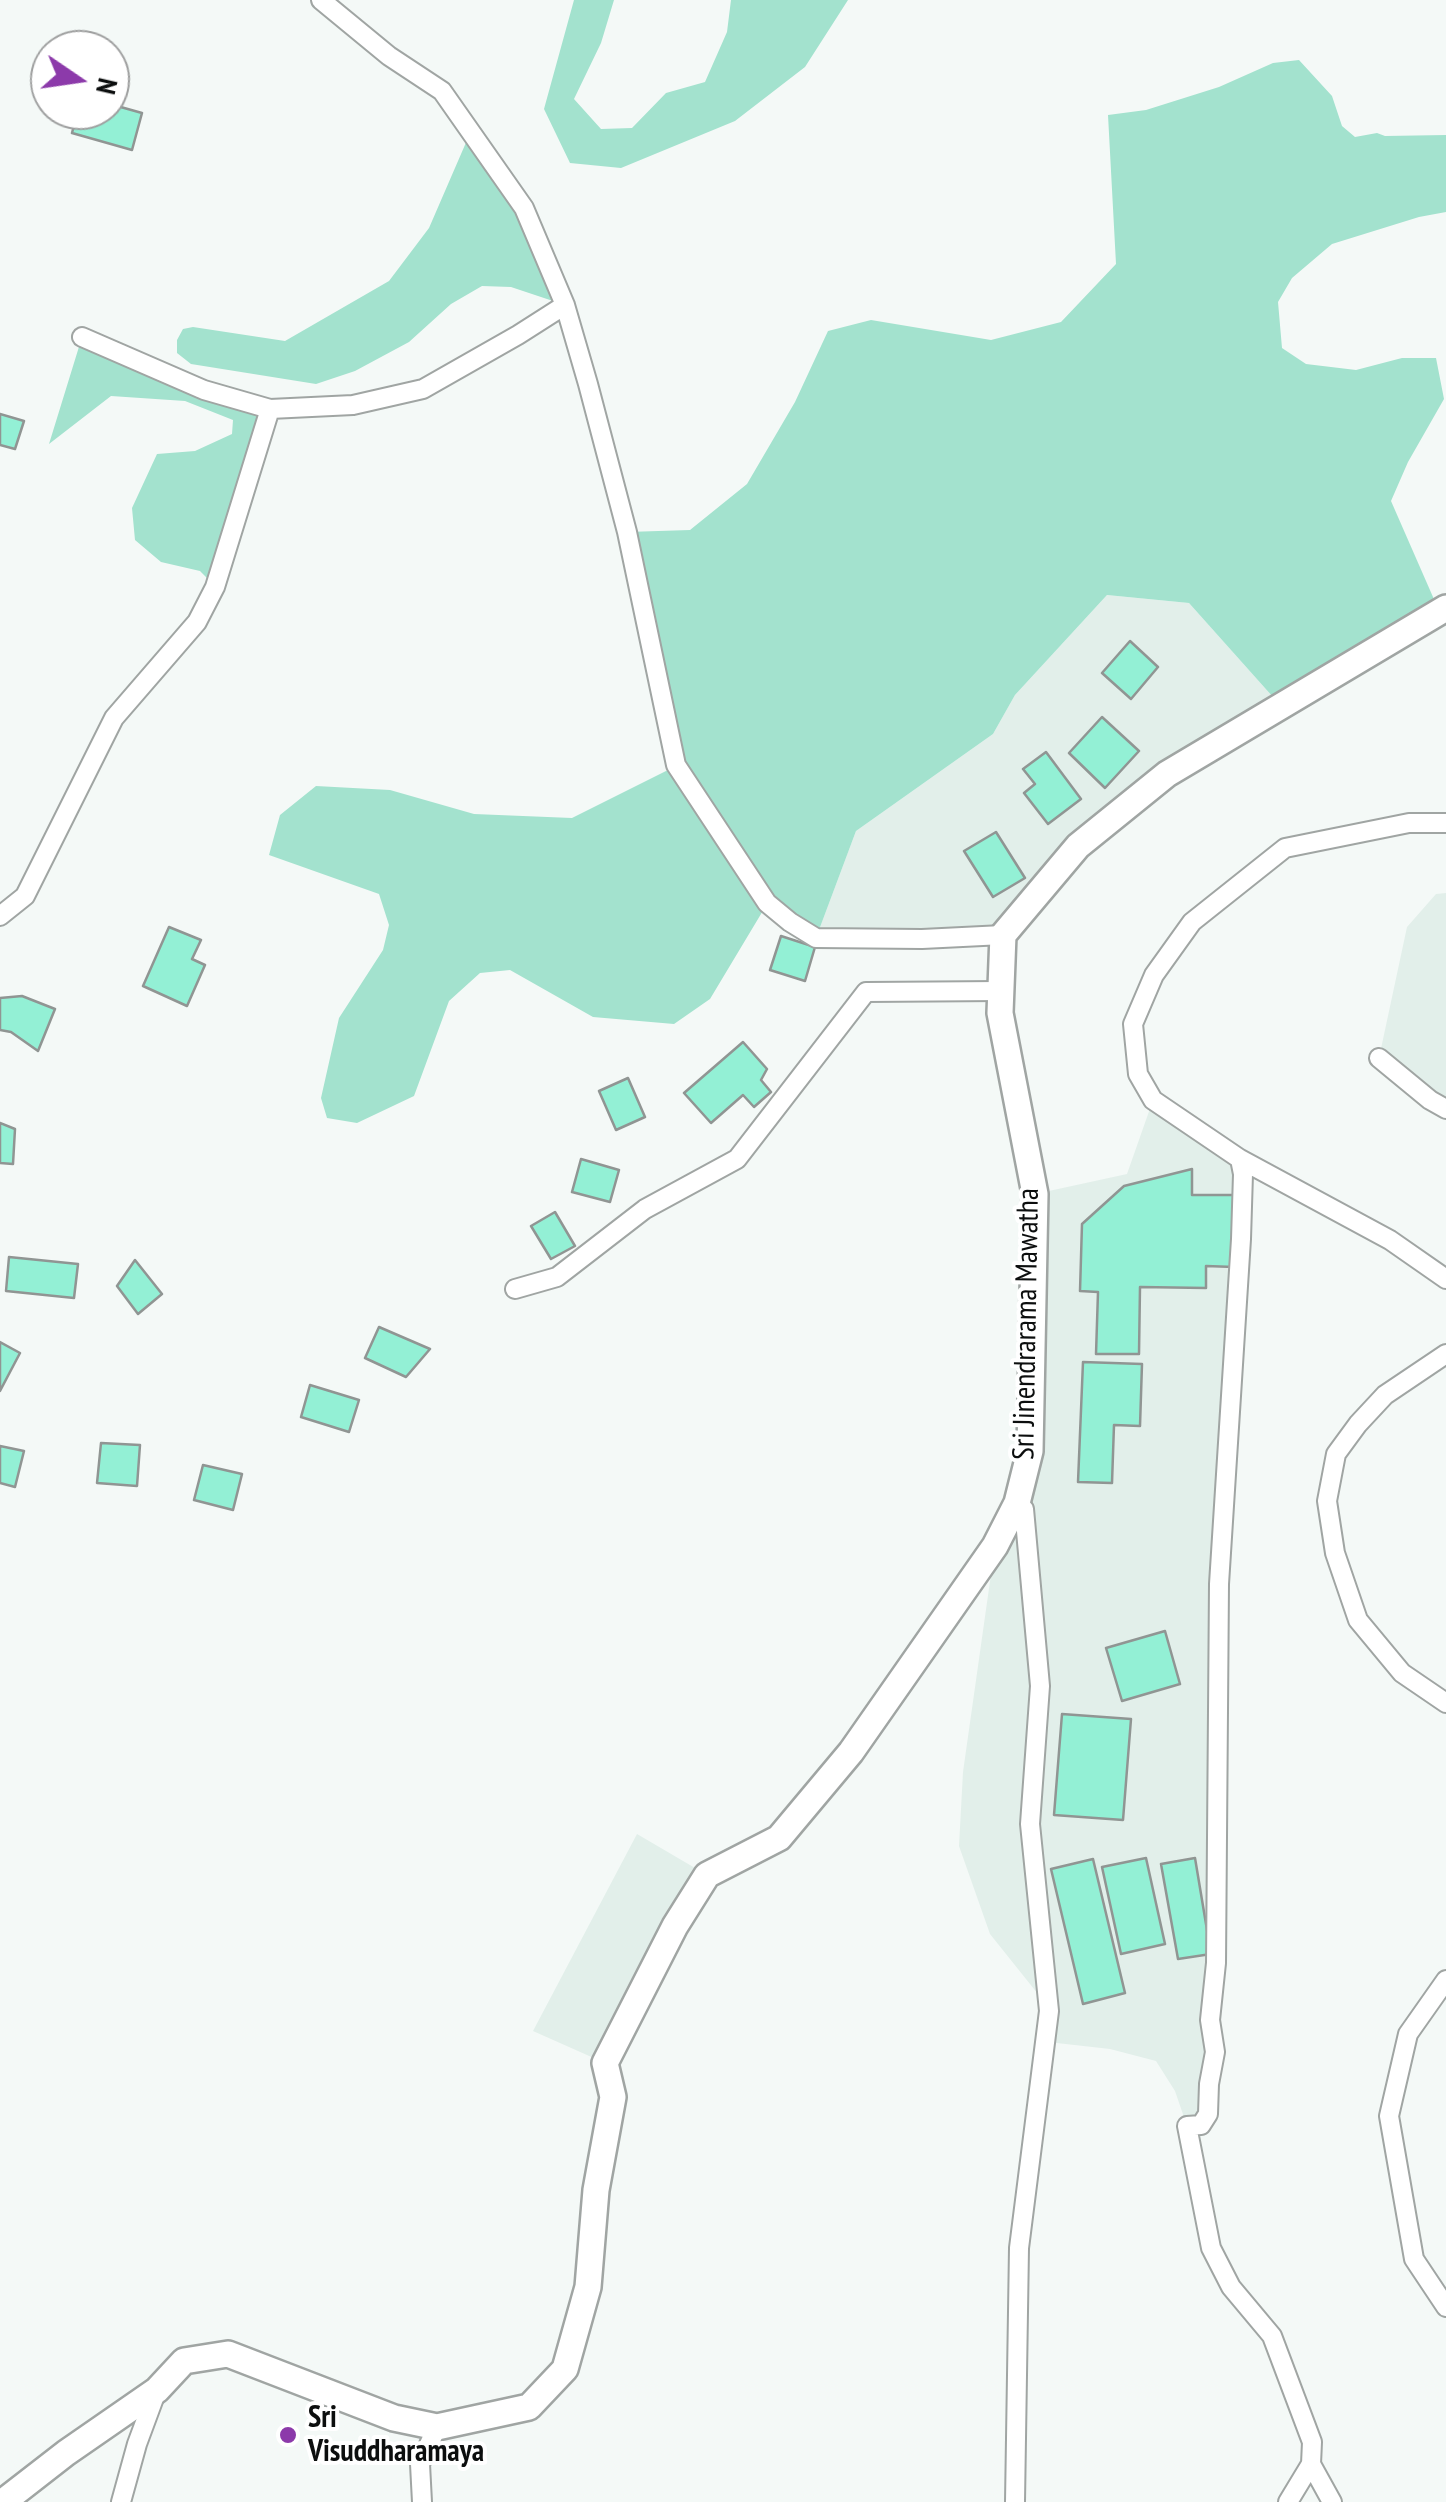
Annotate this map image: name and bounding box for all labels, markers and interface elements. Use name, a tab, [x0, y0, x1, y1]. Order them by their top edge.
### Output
north arrow	[30, 30, 130, 130]
text: N	[88, 75, 127, 98]
street label: Sri Jinendrarama Mawatha	[1007, 1188, 1047, 1460]
place label: Sri Visuddharamaya	[308, 2400, 484, 2470]
marker: Sri Visuddharamaya	[277, 2424, 299, 2446]

